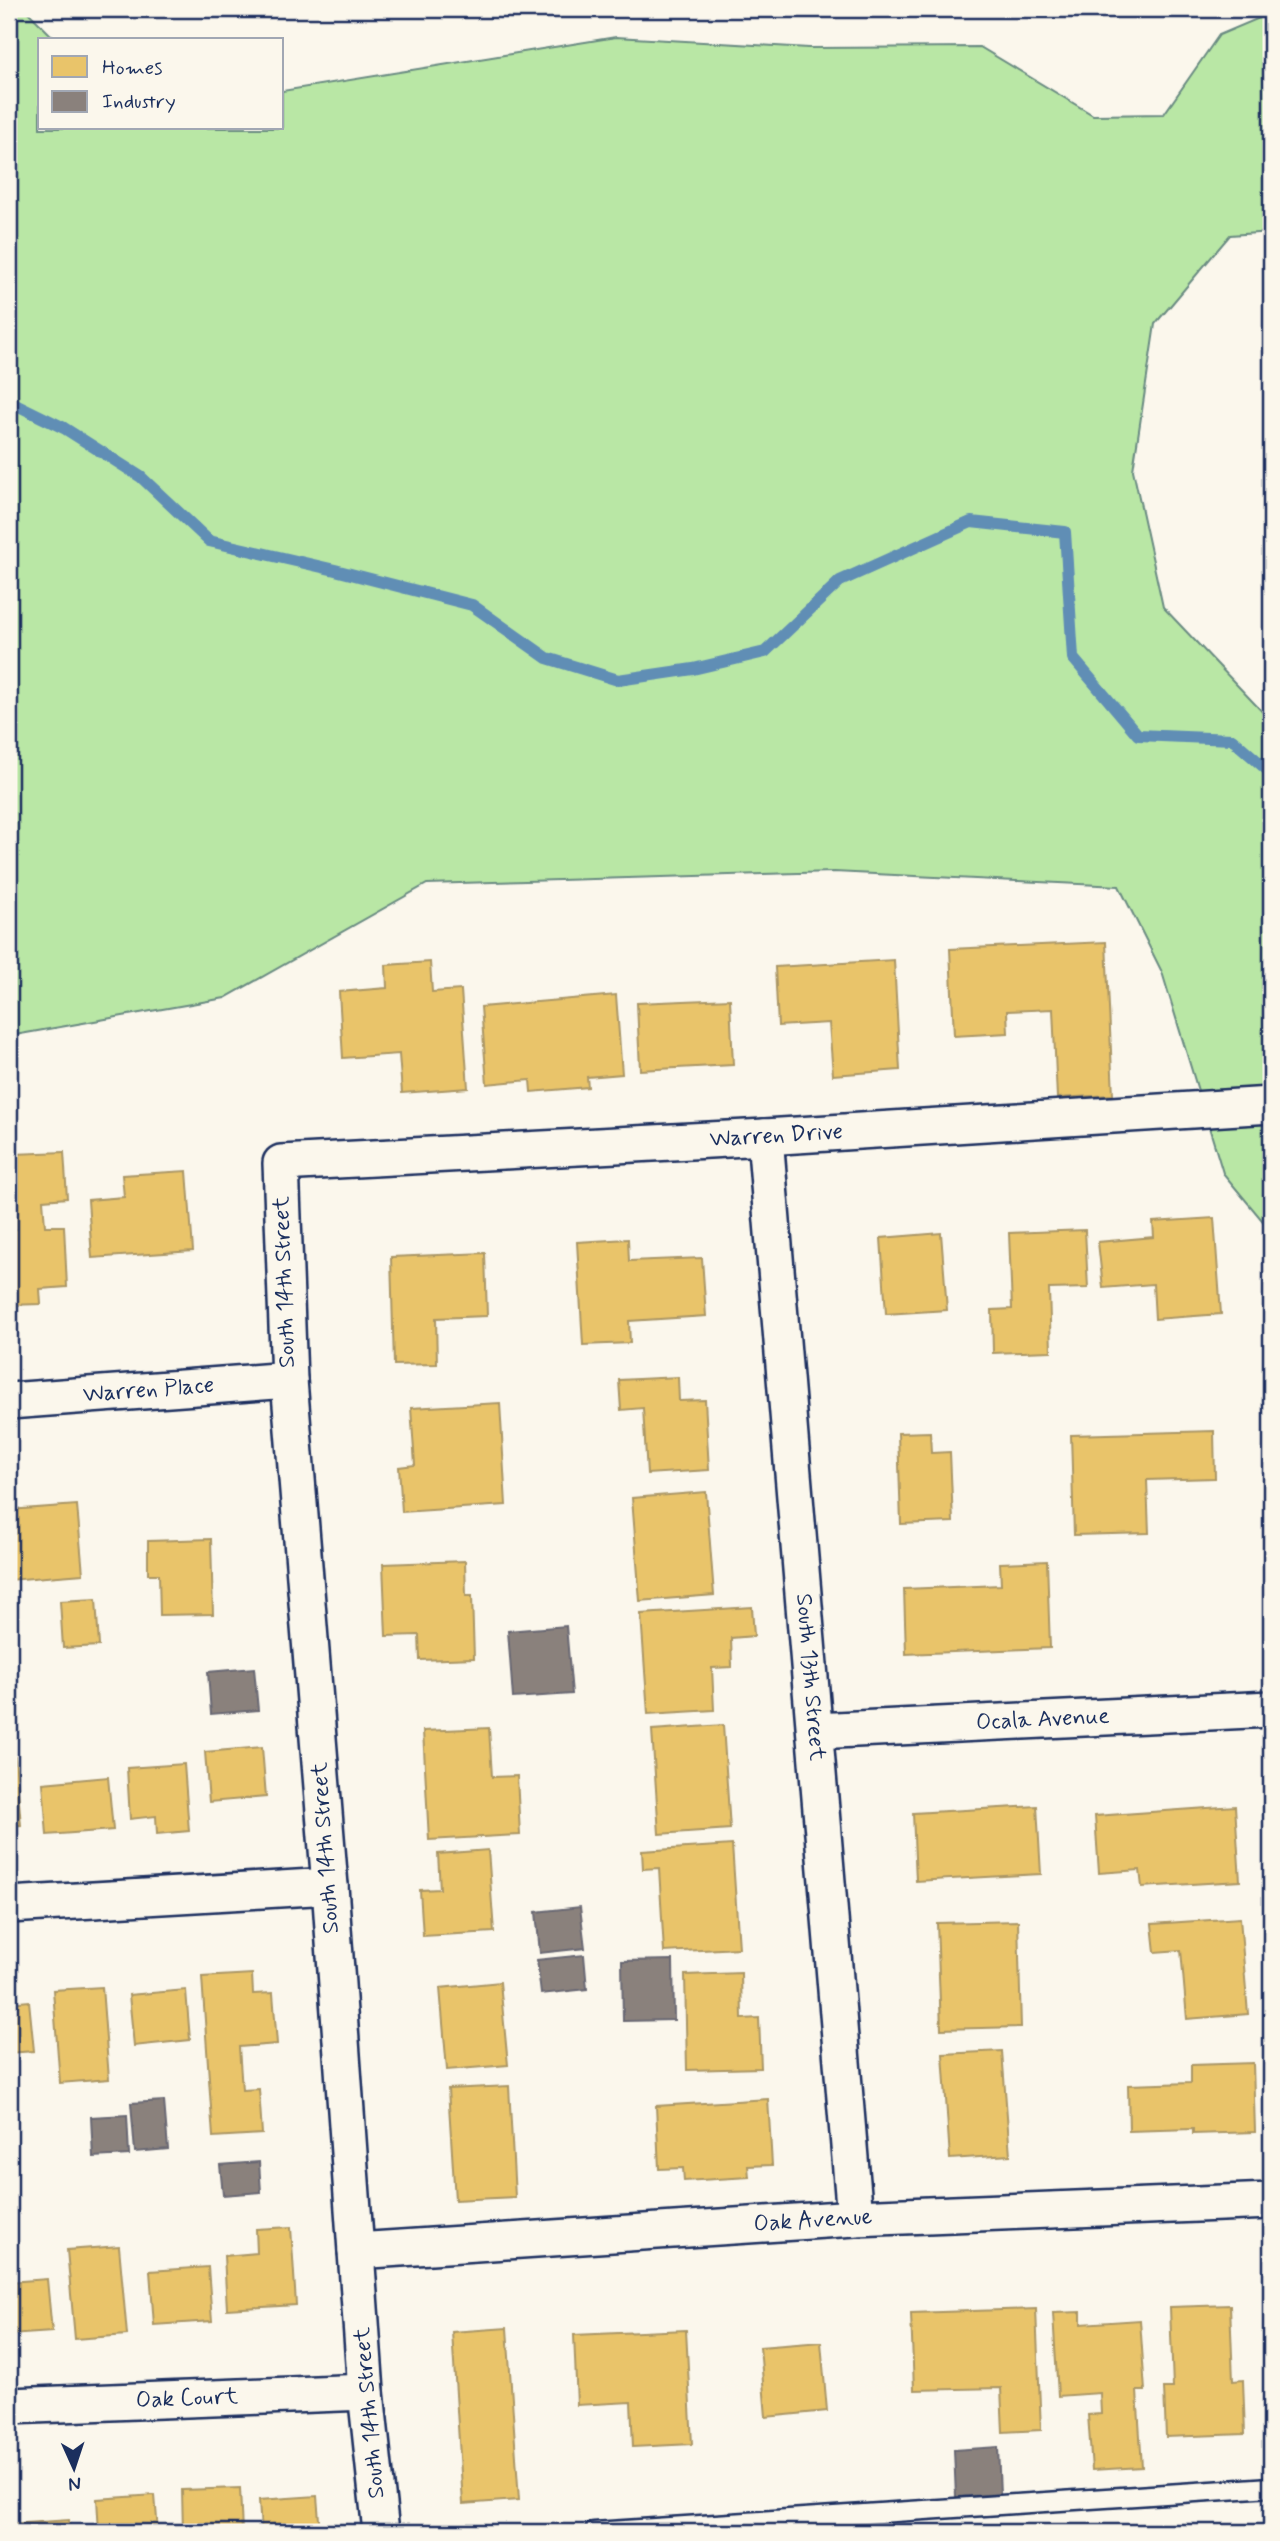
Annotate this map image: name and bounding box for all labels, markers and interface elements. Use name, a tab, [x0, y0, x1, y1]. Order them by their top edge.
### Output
legend	[38, 38, 284, 130]
text: Homes	[102, 54, 162, 82]
text: Industry	[102, 88, 176, 116]
street label: Warren Drive	[709, 1117, 844, 1155]
street label: South 14th Street	[267, 1195, 303, 1368]
street label: Warren Place	[82, 1371, 215, 1410]
street label: South 13th Street	[788, 1592, 832, 1762]
street label: Ocala Avenue	[975, 1702, 1110, 1738]
street label: South 14th Street	[305, 1761, 347, 1935]
street label: Oak Avenue	[753, 2202, 873, 2240]
street label: South 14th Street	[348, 2326, 392, 2500]
street label: Oak Court	[135, 2382, 239, 2416]
north arrow	[38, 2432, 108, 2502]
text: N	[68, 2471, 82, 2496]

